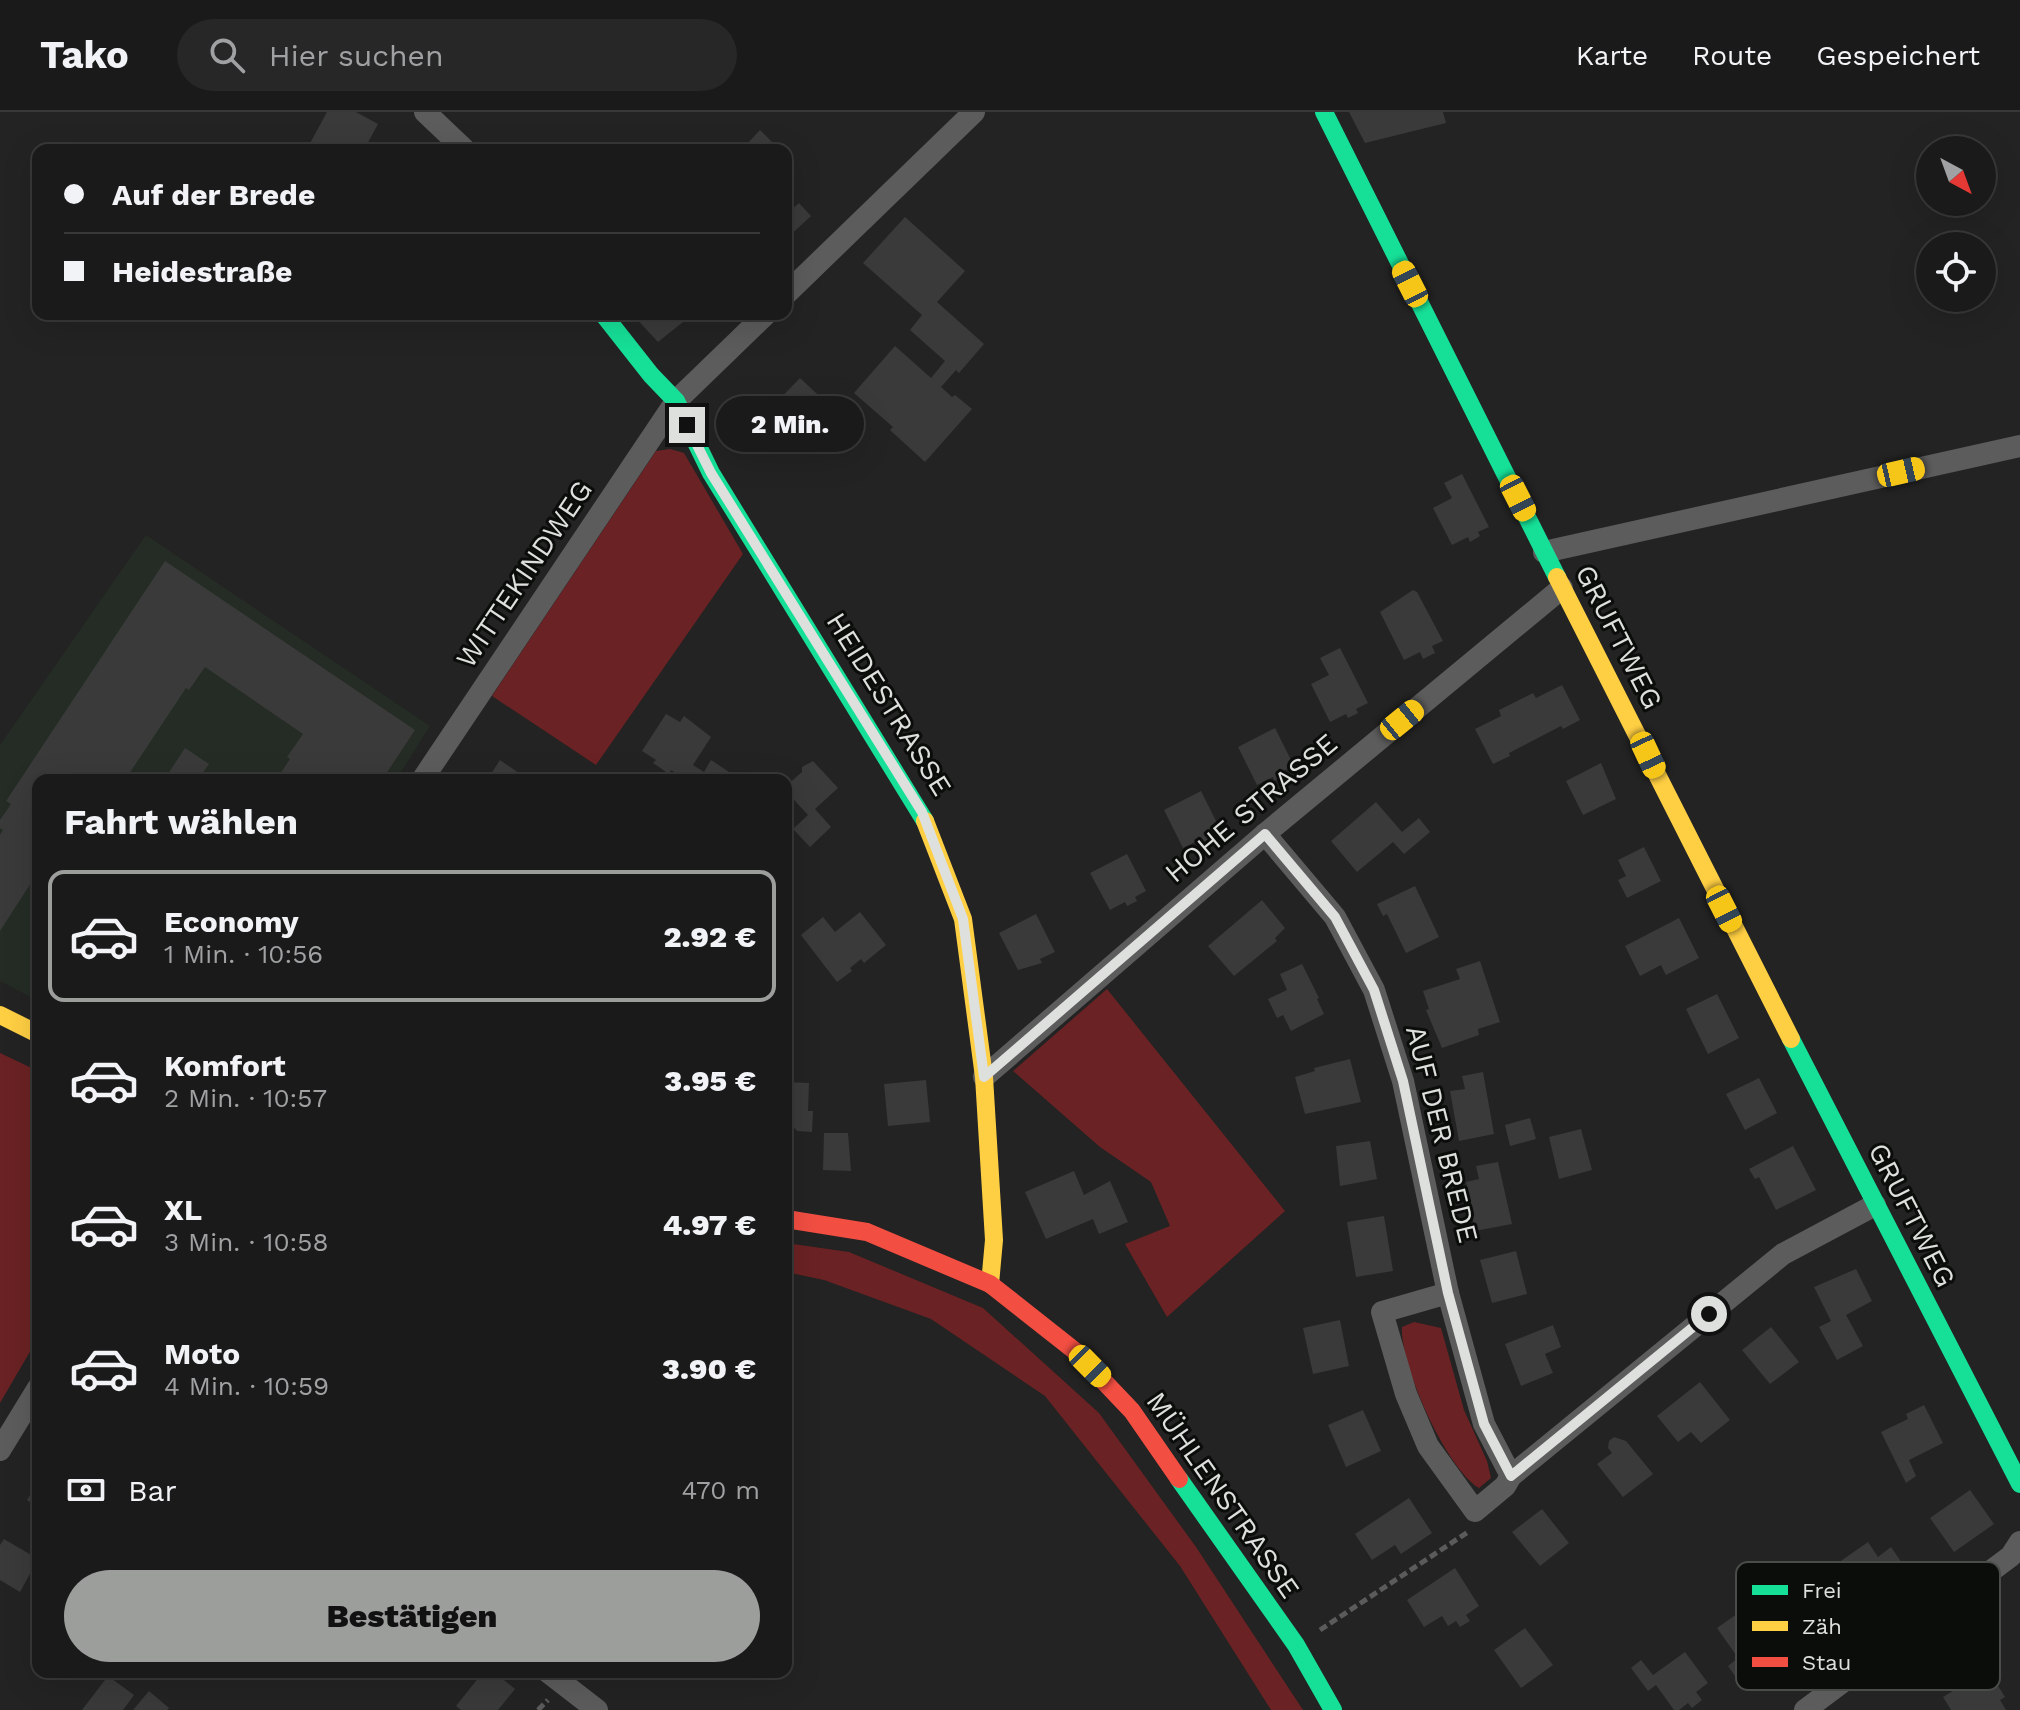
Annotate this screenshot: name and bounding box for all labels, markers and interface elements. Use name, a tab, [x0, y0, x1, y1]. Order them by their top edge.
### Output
search box	[177, 19, 737, 91]
text: Tako	[40, 33, 129, 77]
icon: search	[205, 33, 249, 77]
text: Hier suchen	[269, 38, 444, 73]
text: Karte	[1576, 39, 1648, 72]
text: Route	[1692, 39, 1772, 72]
text: Gespeichert	[1816, 39, 1980, 72]
north arrow	[1916, 136, 1996, 216]
map controls	[1916, 136, 1996, 312]
text: Auf der Brede	[112, 177, 315, 212]
button: locate	[1916, 232, 1996, 312]
text: Heidestraße	[112, 254, 292, 289]
car	[1388, 257, 1432, 311]
callout: 2 Min.	[715, 397, 863, 453]
route end	[669, 407, 705, 443]
text: 2 Min.	[751, 409, 829, 439]
car	[1875, 455, 1927, 489]
car	[1496, 471, 1540, 525]
street label: WITTEKINDWEG	[449, 474, 599, 674]
street label: GRUFTWEG	[1569, 559, 1669, 715]
street label: HEIDESTRASSE	[820, 606, 958, 802]
car	[1376, 696, 1428, 744]
street label: HOHE STRASSE	[1158, 727, 1344, 889]
car	[1627, 728, 1669, 782]
text: Fahrt wählen	[64, 801, 298, 843]
car	[1702, 882, 1746, 936]
icon: car	[68, 900, 140, 972]
text: Economy	[164, 904, 299, 939]
text: 2.92 €	[663, 919, 756, 954]
text: 1 Min. · 10:56	[164, 939, 323, 969]
street label: AUF DER BREDE	[1399, 1022, 1485, 1246]
icon: car	[68, 1044, 140, 1116]
text: Komfort	[164, 1048, 286, 1083]
text: 3.95 €	[664, 1063, 756, 1098]
text: 2 Min. · 10:57	[164, 1083, 327, 1113]
street label: GRUFTWEG	[1862, 1137, 1962, 1293]
icon: car	[68, 1188, 140, 1260]
text: XL	[164, 1192, 202, 1227]
text: 4.97 €	[663, 1207, 756, 1242]
text: 3 Min. · 10:58	[164, 1227, 328, 1257]
route start	[1691, 1296, 1727, 1332]
icon: car	[68, 1332, 140, 1404]
text: Moto	[164, 1336, 240, 1371]
car	[1065, 1341, 1115, 1391]
text: 3.90 €	[662, 1351, 756, 1386]
text: 4 Min. · 10:59	[164, 1371, 329, 1401]
street label: MÜHLENSTRASSE	[1139, 1386, 1307, 1604]
icon: cash	[64, 1468, 108, 1512]
text: Bar	[128, 1473, 177, 1508]
text: 470 m	[682, 1475, 760, 1505]
legend	[1736, 1562, 2000, 1690]
button: Bestätigen	[64, 1570, 760, 1662]
text: Frei	[1802, 1578, 1842, 1603]
text: Zäh	[1802, 1614, 1842, 1639]
text: Stau	[1802, 1650, 1851, 1675]

